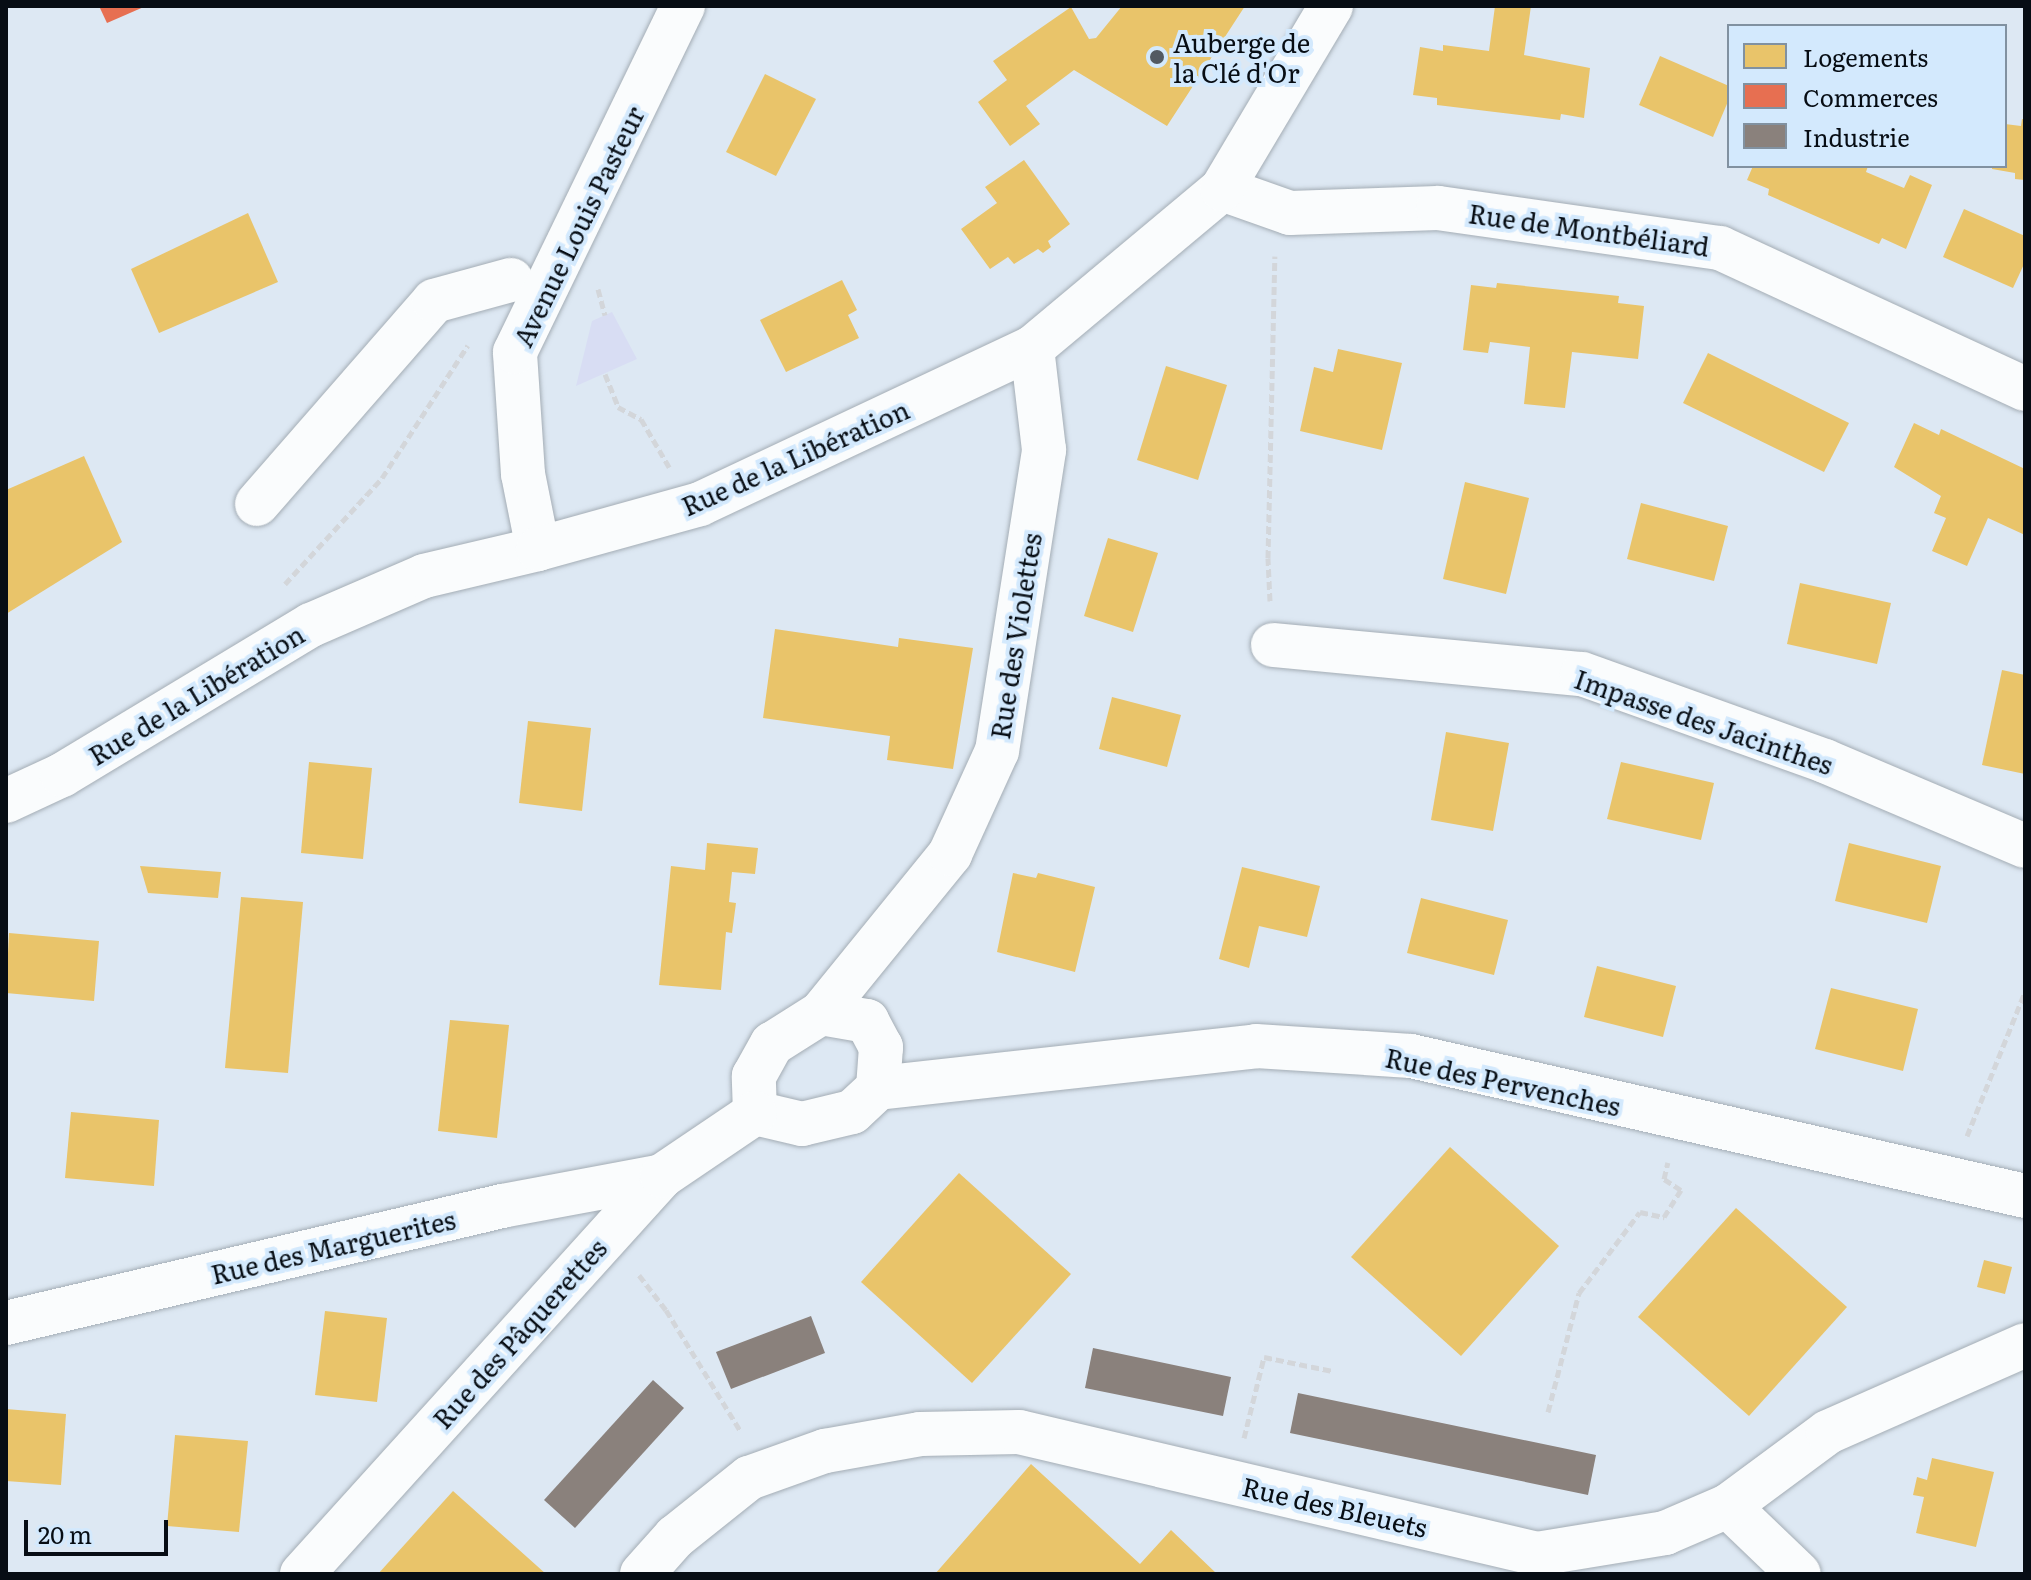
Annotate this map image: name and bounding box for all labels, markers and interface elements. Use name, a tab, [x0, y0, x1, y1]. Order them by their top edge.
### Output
legend	[1727, 24, 2007, 168]
place label: Auberge de la Clé d'Or	[1173, 26, 1310, 88]
text: Logements	[1803, 39, 1928, 74]
marker: Auberge de la Clé d'Or	[1148, 48, 1166, 66]
text: Commerces	[1803, 79, 1938, 114]
street label: Avenue Louis Pasteur	[506, 101, 650, 351]
text: Industrie	[1803, 119, 1910, 154]
street label: Rue de Montbéliard	[1467, 197, 1711, 261]
street label: Rue de la Libération	[676, 393, 914, 521]
street label: Rue des Violettes	[983, 531, 1047, 741]
street label: Rue de la Libération	[83, 617, 309, 771]
street label: Impasse des Jacinthes	[1571, 662, 1837, 780]
street label: Rue des Pervenches	[1383, 1041, 1623, 1121]
street label: Rue des Marguerites	[208, 1203, 458, 1289]
street label: Rue des Pâquerettes	[426, 1232, 612, 1434]
street label: Rue des Bleuets	[1239, 1470, 1431, 1542]
scale bar	[28, 1504, 172, 1554]
text: 20 m	[38, 1516, 92, 1551]

